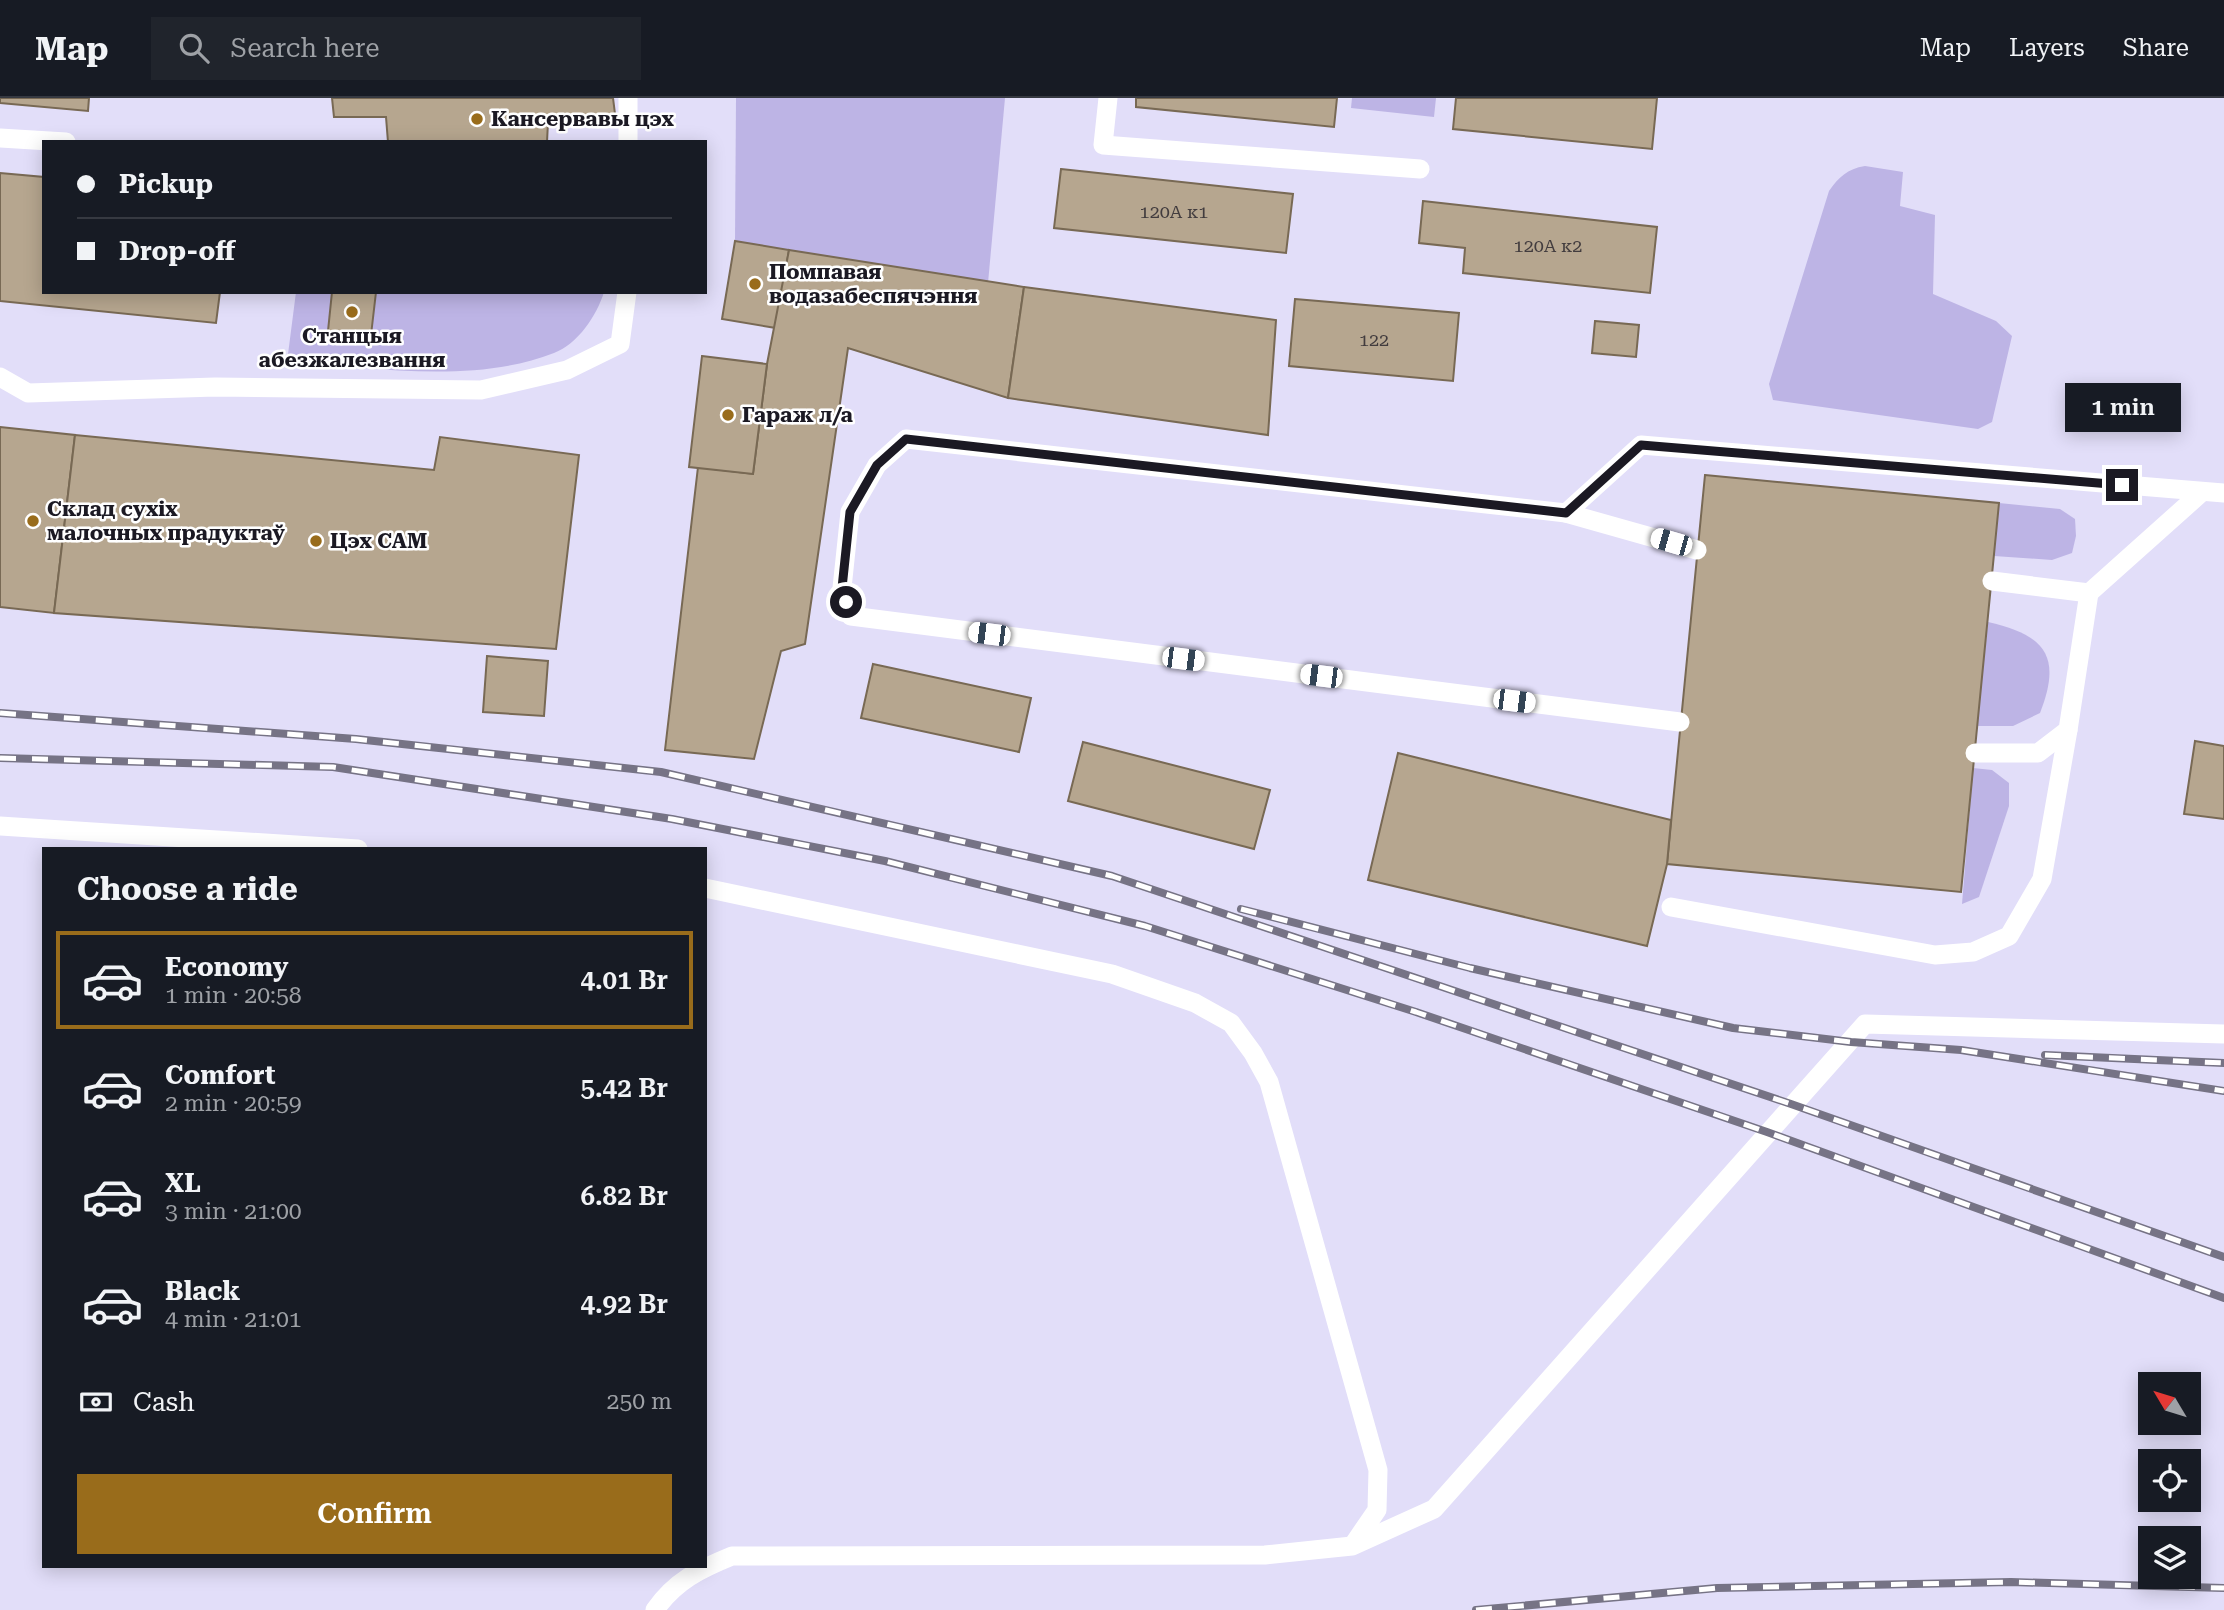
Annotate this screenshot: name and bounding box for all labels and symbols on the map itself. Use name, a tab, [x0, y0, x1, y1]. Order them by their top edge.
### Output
place label: Кансервавы цэх	[491, 107, 674, 131]
marker: Кансервавы цэх	[469, 111, 485, 127]
house number: 120А к1	[1140, 201, 1208, 222]
house number: 120А к2	[1514, 235, 1582, 256]
place label: Помпавая водазабеспячэння	[769, 260, 978, 308]
marker: Помпавая водазабеспячэння	[747, 276, 763, 292]
marker: Станцыя абезжалезвання	[344, 304, 360, 320]
place label: Станцыя абезжалезвання	[259, 324, 445, 372]
house number: 122	[1359, 329, 1389, 350]
callout: 1 min	[2064, 384, 2180, 432]
place label: Гараж л/а	[742, 403, 854, 427]
marker: Гараж л/а	[720, 407, 736, 423]
route end	[2106, 469, 2138, 501]
place label: Склад сухіх малочных прадуктаў	[47, 497, 285, 545]
marker: Склад сухіх малочных прадуктаў	[25, 513, 41, 529]
car	[1648, 526, 1695, 558]
place label: Цэх САМ	[330, 529, 427, 553]
marker: Цэх САМ	[308, 533, 324, 549]
route start	[830, 586, 862, 618]
car	[967, 621, 1012, 647]
car	[1161, 646, 1206, 672]
car	[1299, 663, 1344, 689]
car	[1492, 688, 1537, 714]
north arrow	[2138, 1372, 2202, 1435]

